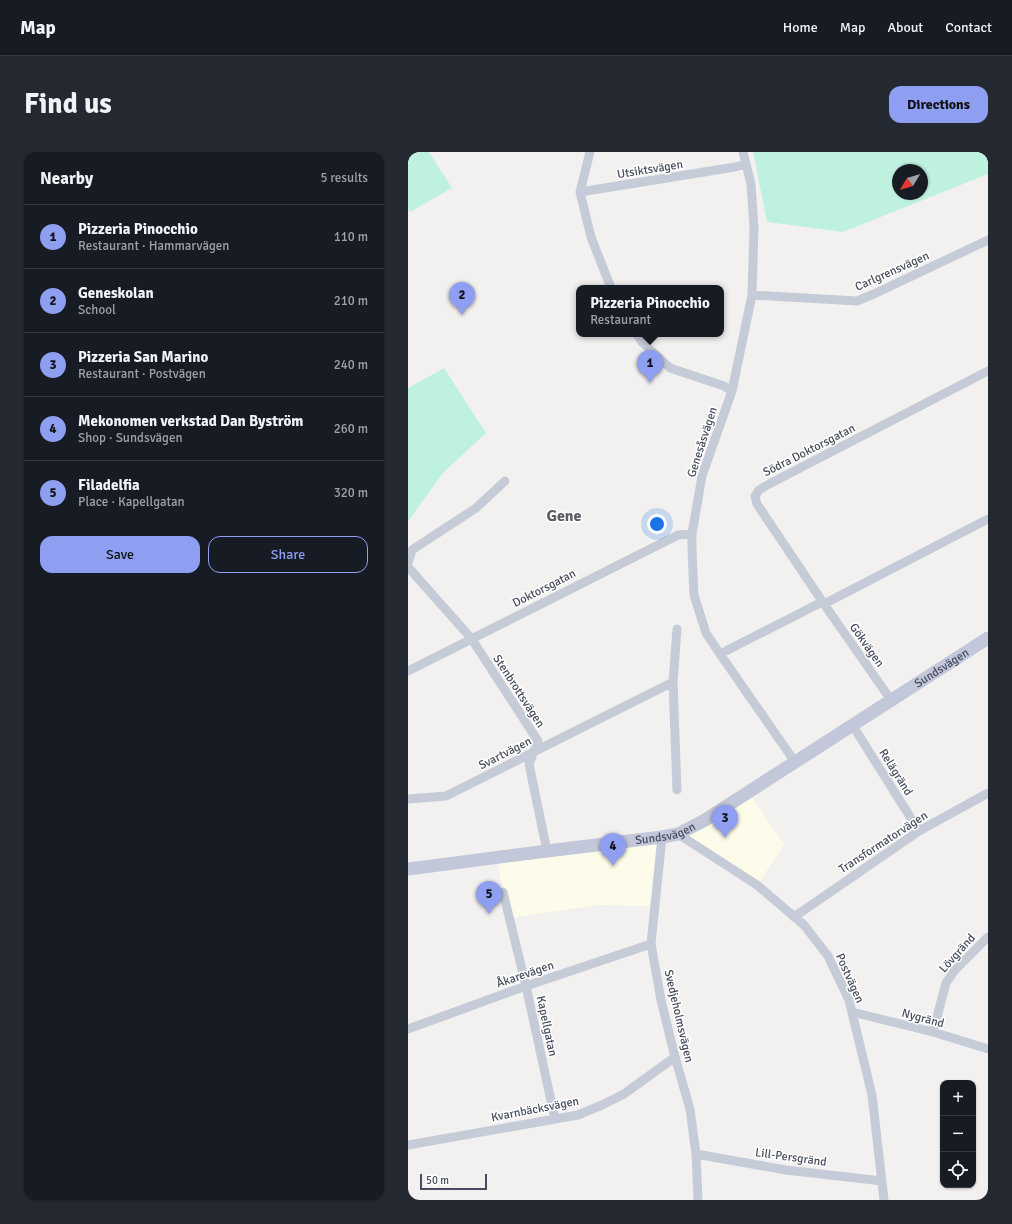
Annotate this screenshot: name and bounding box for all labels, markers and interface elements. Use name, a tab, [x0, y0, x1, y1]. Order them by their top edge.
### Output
text: Map	[20, 16, 56, 40]
text: Home	[783, 19, 818, 36]
text: Map	[840, 19, 865, 36]
text: About	[887, 19, 923, 36]
text: Contact	[945, 19, 992, 36]
button: Directions	[889, 86, 988, 123]
text: Find us	[24, 87, 112, 121]
street label: Utsiktsvägen	[616, 157, 684, 182]
north arrow	[892, 164, 928, 200]
text: Nearby	[40, 168, 93, 189]
text: 5 results	[320, 170, 368, 186]
text: Pizzeria Pinocchio	[78, 220, 198, 238]
text: 1	[49, 229, 57, 245]
text: 110 m	[334, 229, 368, 245]
text: Restaurant · Hammarvägen	[78, 238, 229, 254]
street label: Carlgrensvägen	[853, 248, 932, 295]
pin: 2	[449, 282, 475, 315]
text: Geneskolan	[78, 284, 154, 302]
popup	[576, 285, 724, 337]
text: 2	[49, 293, 57, 309]
text: 210 m	[334, 293, 368, 309]
text: Pizzeria Pinocchio	[590, 294, 710, 312]
text: School	[78, 302, 116, 318]
text: Restaurant	[590, 312, 651, 328]
text: Pizzeria San Marino	[78, 348, 208, 366]
pin: 1	[637, 350, 663, 383]
text: 3	[49, 357, 57, 373]
text: 240 m	[334, 357, 368, 373]
text: Restaurant · Postvägen	[78, 366, 206, 382]
street label: Genesåsvägen	[684, 405, 721, 479]
text: Mekonomen verkstad Dan Byström	[78, 412, 304, 430]
text: 4	[49, 421, 57, 437]
text: 260 m	[334, 421, 368, 437]
street label: Södra Doktorsgatan	[761, 421, 858, 480]
text: Shop · Sundsvägen	[78, 430, 183, 446]
text: Filadelfia	[78, 476, 140, 494]
text: 5	[49, 485, 57, 501]
text: 320 m	[334, 485, 368, 501]
text: Place · Kapellgatan	[78, 494, 185, 510]
district label: Gene	[546, 506, 582, 526]
your location	[647, 514, 667, 534]
button: Save	[40, 536, 200, 573]
button: Share	[208, 536, 368, 573]
street label: Doktorsgatan	[510, 566, 578, 611]
street label: Gökvägen	[846, 620, 887, 670]
street label: Sundsvägen	[912, 645, 972, 691]
street label: Stenbrottsvägen	[489, 652, 548, 731]
street label: Svartvägen	[476, 734, 534, 773]
street label: Relägränd	[875, 746, 916, 798]
pin: 3	[712, 805, 738, 838]
street label: Transformatorvägen	[836, 808, 931, 877]
street label: Sundsvägen	[634, 819, 698, 848]
pin: 4	[600, 833, 626, 866]
pin: 5	[476, 881, 502, 914]
street label: Lövgränd	[936, 931, 979, 976]
street label: Postvägen	[832, 951, 867, 1005]
street label: Åkarevägen	[494, 958, 556, 991]
street label: Svedjeholmsvägen	[661, 968, 696, 1064]
street label: Kapellgatan	[533, 994, 560, 1058]
street label: Nygränd	[900, 1006, 946, 1031]
map controls	[940, 1080, 976, 1188]
button: +	[940, 1080, 976, 1116]
street label: Kvarnbäcksvägen	[490, 1094, 580, 1125]
button: −	[940, 1116, 976, 1152]
street label: Lill-Persgränd	[754, 1145, 828, 1170]
button: locate	[940, 1152, 976, 1188]
scale bar	[420, 1172, 487, 1191]
text: 50 m	[426, 1174, 449, 1187]

